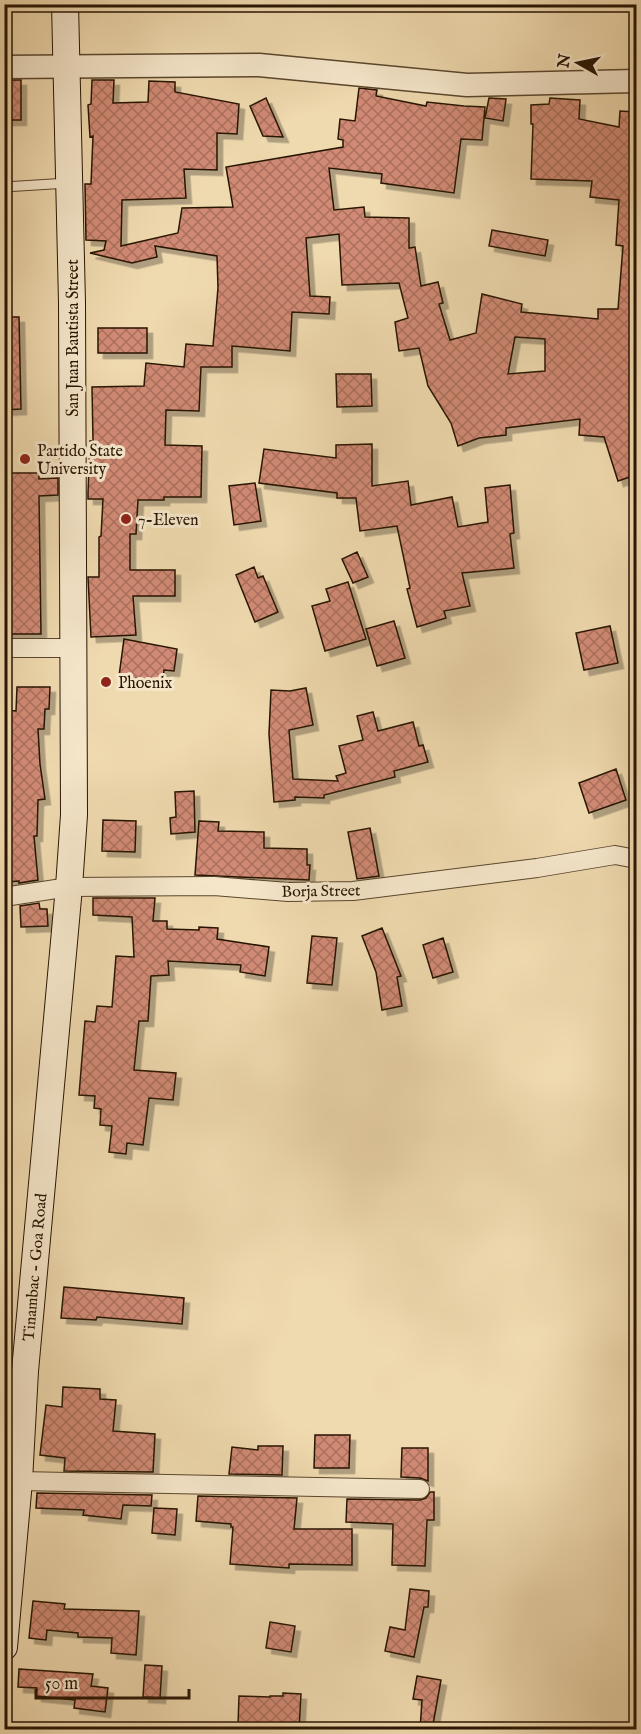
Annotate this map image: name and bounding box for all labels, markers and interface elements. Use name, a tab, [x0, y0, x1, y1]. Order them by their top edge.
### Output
north arrow	[548, 33, 608, 93]
text: N	[554, 52, 576, 70]
street label: San Juan Bautista Street	[64, 259, 84, 417]
place label: Partido State University	[37, 442, 123, 480]
marker: Partido State University	[18, 452, 32, 466]
place label: 7-Eleven	[138, 511, 199, 531]
marker: 7-Eleven	[119, 512, 133, 526]
place label: Phoenix	[118, 674, 172, 694]
marker: Phoenix	[99, 675, 113, 689]
street label: Borja Street	[281, 881, 361, 903]
street label: Tinambac - Goa Road	[20, 1192, 52, 1342]
scale bar	[36, 1662, 189, 1700]
text: 50 m	[45, 1673, 78, 1696]

